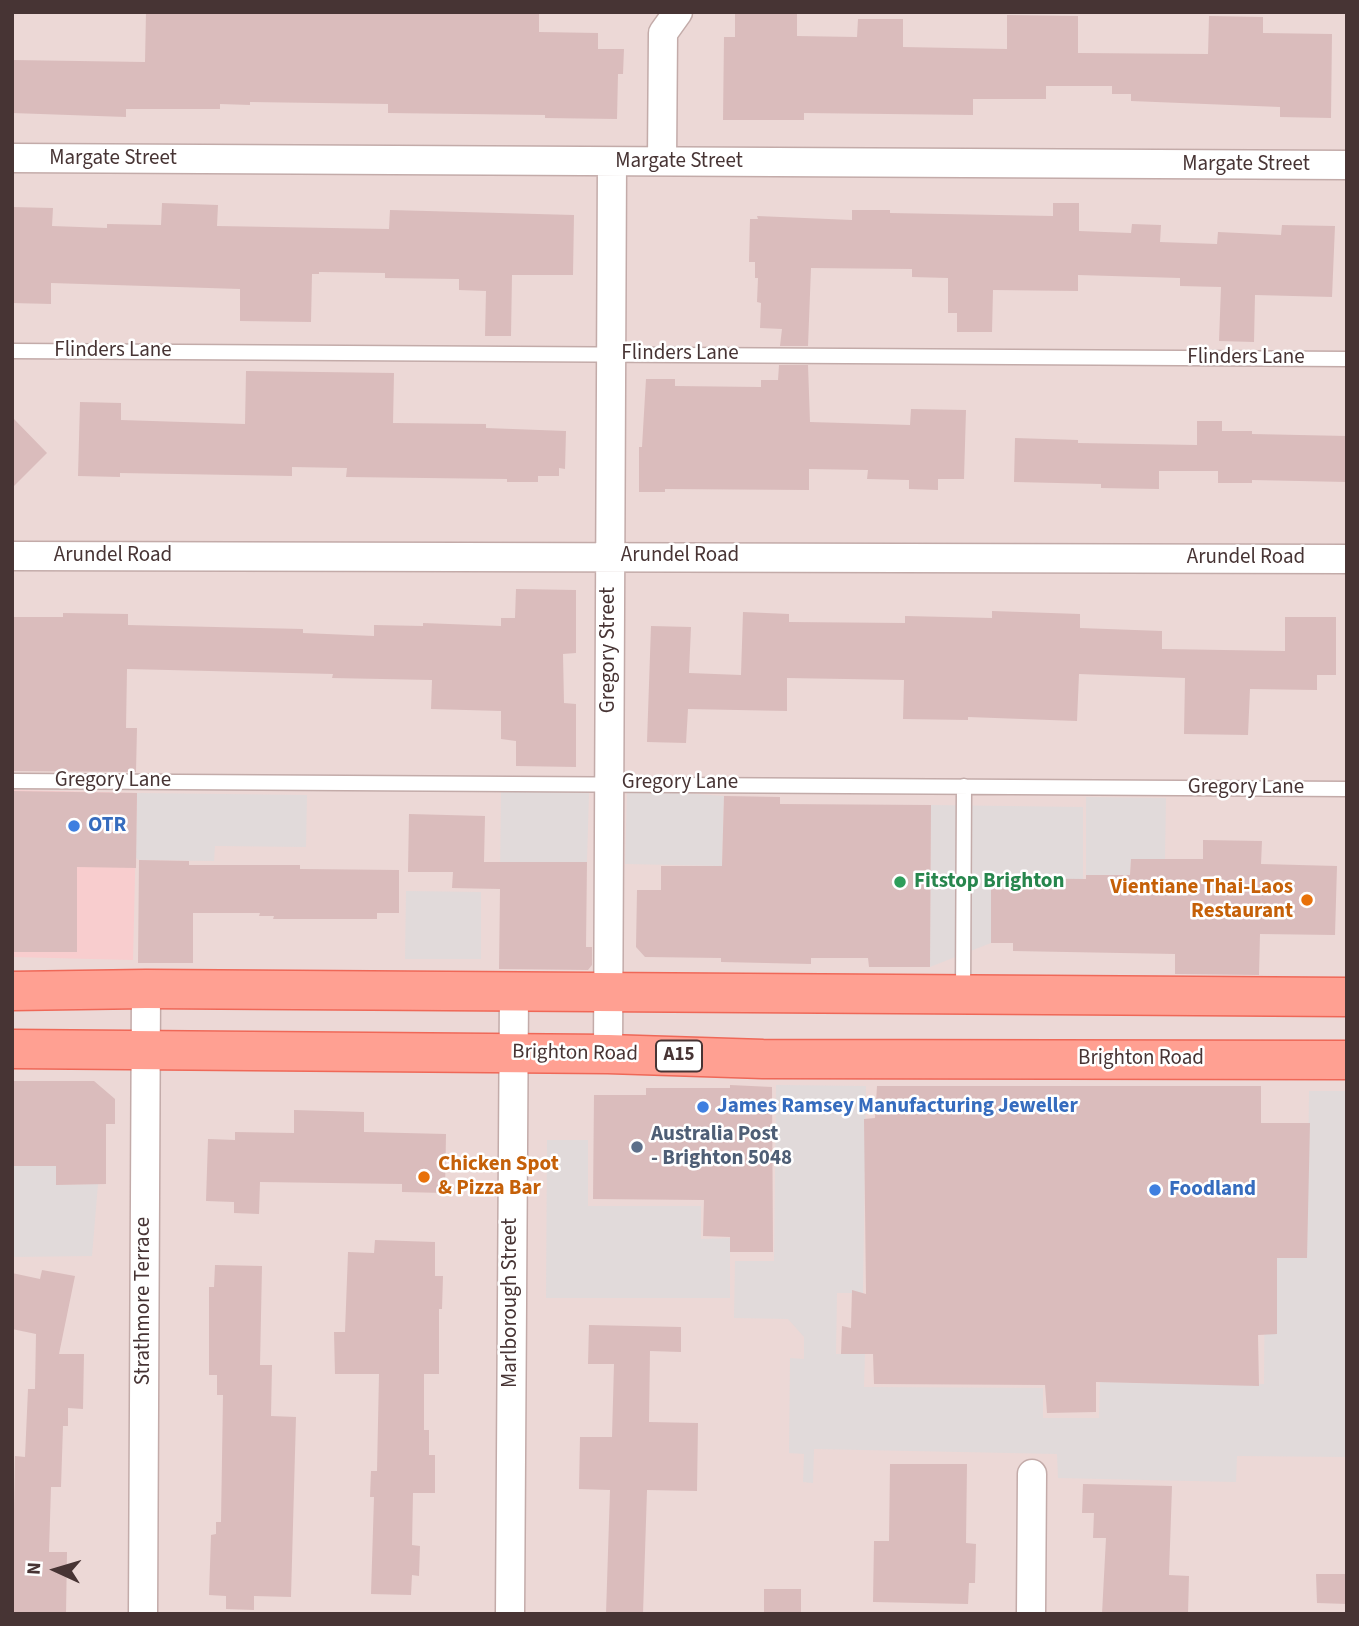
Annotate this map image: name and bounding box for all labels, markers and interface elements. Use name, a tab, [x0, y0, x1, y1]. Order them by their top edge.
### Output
street label: Margate Street	[49, 146, 177, 172]
street label: Margate Street	[615, 149, 743, 175]
street label: Margate Street	[1182, 152, 1310, 178]
street label: Flinders Lane	[54, 338, 172, 364]
street label: Flinders Lane	[621, 341, 739, 367]
street label: Flinders Lane	[1187, 345, 1305, 371]
street label: Arundel Road	[54, 543, 172, 569]
street label: Arundel Road	[621, 543, 739, 569]
street label: Arundel Road	[1187, 545, 1305, 571]
street label: Gregory Street	[596, 587, 622, 713]
street label: Gregory Lane	[55, 768, 171, 794]
street label: Gregory Lane	[622, 770, 738, 796]
street label: Gregory Lane	[1188, 775, 1304, 801]
place label: OTR	[88, 813, 126, 839]
marker: OTR	[66, 818, 82, 834]
place label: Fitstop Brighton	[914, 869, 1064, 895]
marker: Fitstop Brighton	[892, 874, 908, 890]
place label: Vientiane Thai-Laos Restaurant	[1110, 875, 1293, 925]
marker: Vientiane Thai-Laos Restaurant	[1299, 892, 1315, 908]
street label: Brighton Road	[512, 1040, 638, 1068]
road number: A15	[656, 1040, 702, 1072]
street label: Brighton Road	[1078, 1046, 1204, 1072]
place label: James Ramsey Manufacturing Jeweller	[717, 1094, 1078, 1120]
marker: James Ramsey Manufacturing Jeweller	[695, 1099, 711, 1115]
place label: Australia Post - Brighton 5048	[651, 1122, 792, 1172]
marker: Australia Post - Brighton 5048	[629, 1139, 645, 1155]
place label: Chicken Spot & Pizza Bar	[438, 1152, 559, 1202]
marker: Chicken Spot & Pizza Bar	[416, 1169, 432, 1185]
place label: Foodland	[1169, 1177, 1256, 1203]
marker: Foodland	[1147, 1182, 1163, 1198]
street label: Strathmore Terrace	[131, 1217, 157, 1385]
street label: Marlborough Street	[498, 1218, 524, 1388]
north arrow	[21, 1535, 91, 1605]
text: N	[21, 1561, 48, 1576]

